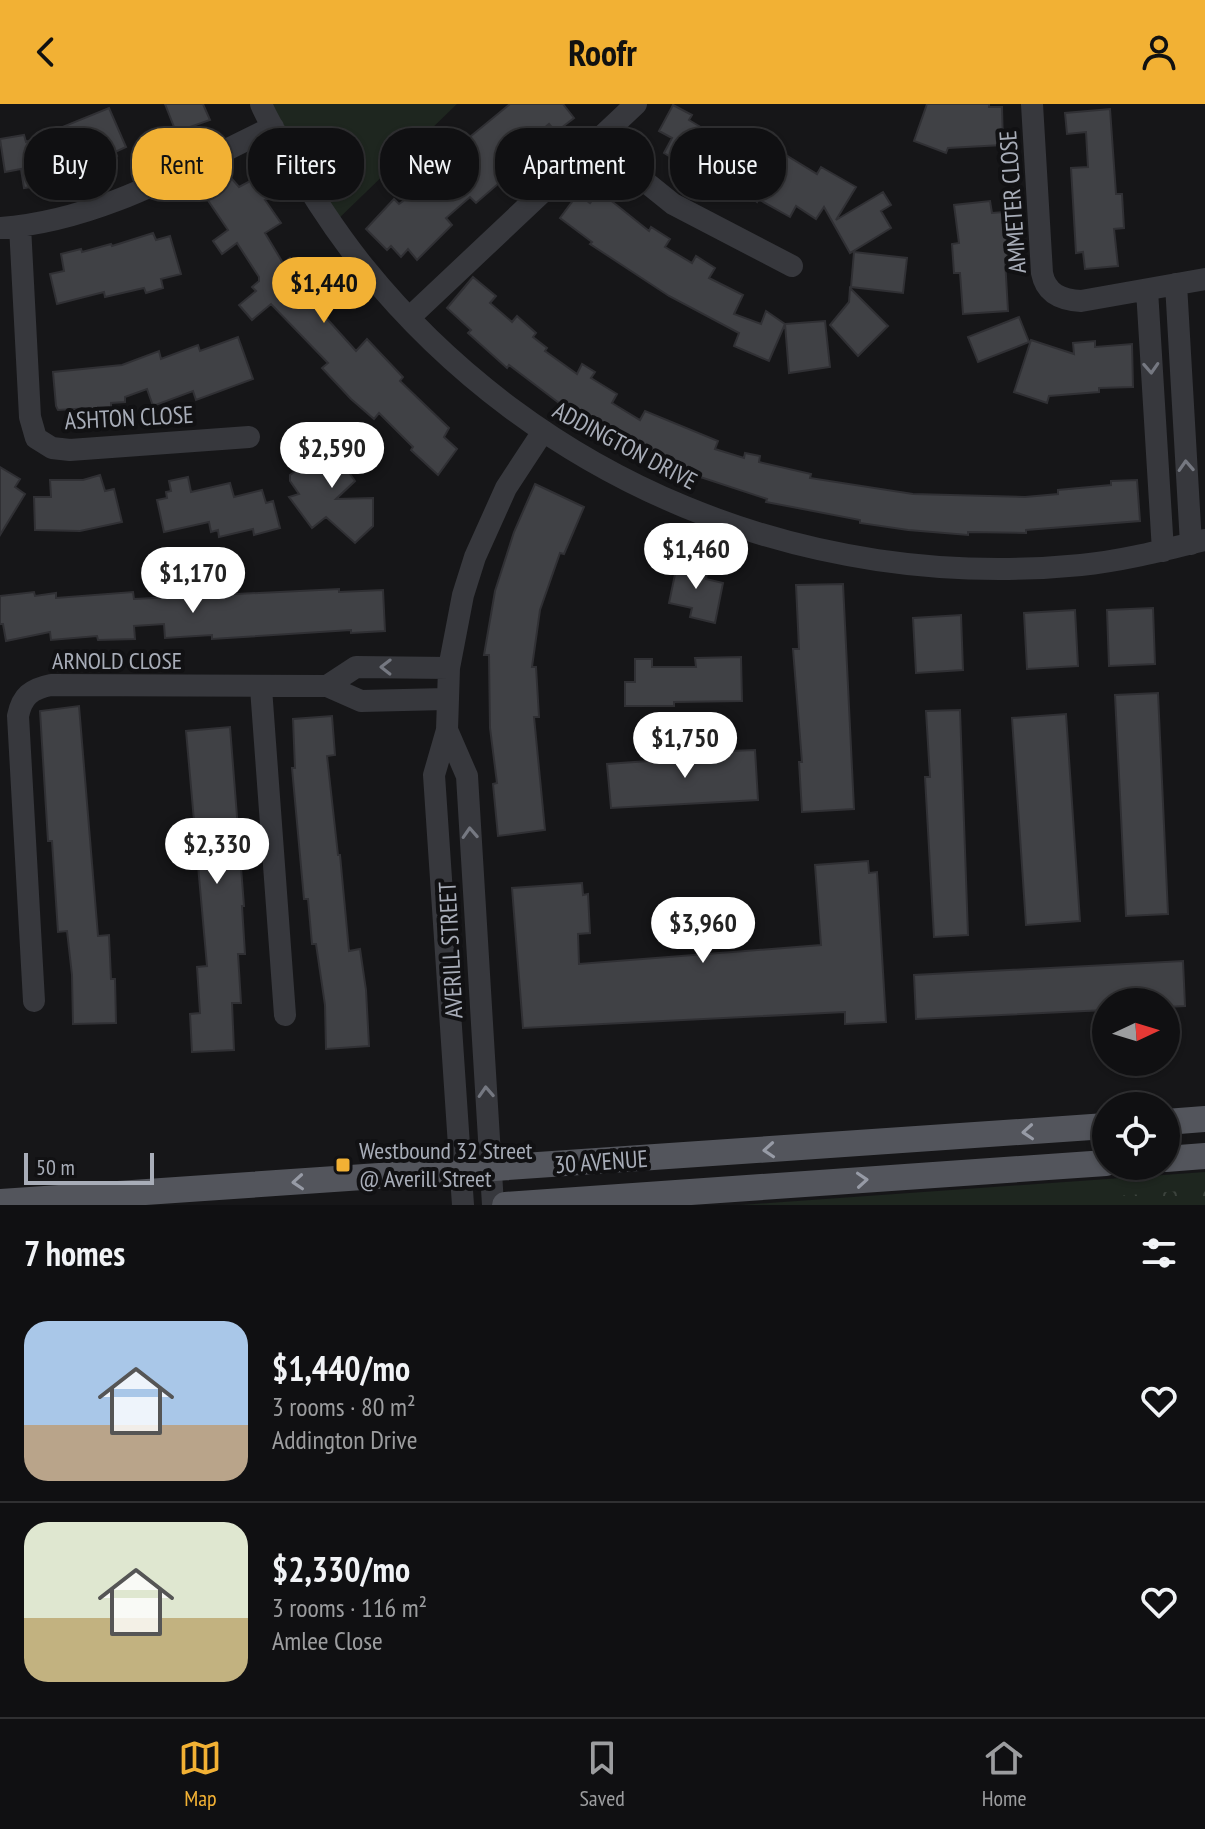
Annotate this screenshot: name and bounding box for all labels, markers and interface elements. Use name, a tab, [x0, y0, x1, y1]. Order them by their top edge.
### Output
text: Roofr	[568, 29, 637, 76]
icon: back	[24, 30, 68, 74]
icon: person	[1137, 30, 1181, 74]
chip: Buy	[24, 128, 116, 200]
chip: Rent	[132, 128, 232, 200]
chip: Filters	[248, 128, 364, 200]
chip: New	[380, 128, 479, 200]
chip: Apartment	[495, 128, 654, 200]
chip: House	[670, 128, 786, 200]
street label: AMMETER CLOSE	[992, 130, 1033, 275]
pin: $1,440	[259, 257, 389, 325]
text: $1,440	[290, 266, 358, 299]
one-way arrow	[1142, 362, 1159, 375]
street label: ADDINGTON DRIVE	[548, 395, 703, 497]
street label: ASHTON CLOSE	[64, 399, 194, 436]
pin: $2,590	[267, 422, 397, 490]
text: $2,590	[298, 431, 366, 464]
one-way arrow	[1178, 459, 1195, 472]
pin: $1,460	[631, 523, 761, 591]
text: $1,460	[662, 532, 730, 565]
pin: $1,170	[128, 547, 258, 615]
text: $1,170	[159, 556, 227, 589]
street label: ARNOLD CLOSE	[52, 645, 182, 676]
one-way arrow	[379, 658, 392, 676]
pin: $1,750	[620, 712, 750, 780]
text: $1,750	[651, 721, 719, 754]
pin: $2,330	[152, 818, 282, 886]
one-way arrow	[462, 826, 479, 839]
text: $2,330	[183, 827, 251, 860]
street label: AVERILL STREET	[431, 881, 470, 1019]
pin: $3,960	[638, 897, 768, 965]
text: $3,960	[669, 906, 737, 939]
north arrow	[1092, 988, 1180, 1076]
map controls	[1092, 988, 1180, 1180]
one-way arrow	[477, 1085, 494, 1098]
button: locate	[1092, 1092, 1180, 1180]
one-way arrow	[1021, 1123, 1034, 1140]
place label: Westbound 32 Street @ Averill Street	[359, 1135, 533, 1194]
one-way arrow	[762, 1141, 775, 1158]
street label: 30 AVENUE	[553, 1143, 649, 1180]
scale bar	[24, 1149, 154, 1185]
text: 50 m	[36, 1153, 75, 1181]
marker: Westbound 32 Street @ Averill Street	[334, 1156, 352, 1174]
one-way arrow	[856, 1172, 869, 1189]
one-way arrow	[292, 1173, 305, 1190]
text: 7 homes	[24, 1231, 125, 1275]
icon: filters	[1137, 1231, 1181, 1275]
text: $1,440/mo	[272, 1346, 410, 1390]
icon: home	[88, 1353, 184, 1449]
icon: heart	[1137, 1379, 1181, 1423]
text: 3 rooms · 80 m²	[272, 1390, 416, 1423]
text: Addington Drive	[272, 1423, 417, 1456]
text: $2,330/mo	[272, 1547, 410, 1591]
icon: home	[88, 1554, 184, 1650]
icon: heart	[1137, 1580, 1181, 1624]
text: 3 rooms · 116 m²	[272, 1591, 427, 1624]
text: Amlee Close	[272, 1624, 383, 1657]
tab: Map	[178, 1736, 222, 1812]
tab: Saved	[579, 1736, 625, 1812]
tab: Home	[982, 1736, 1027, 1812]

